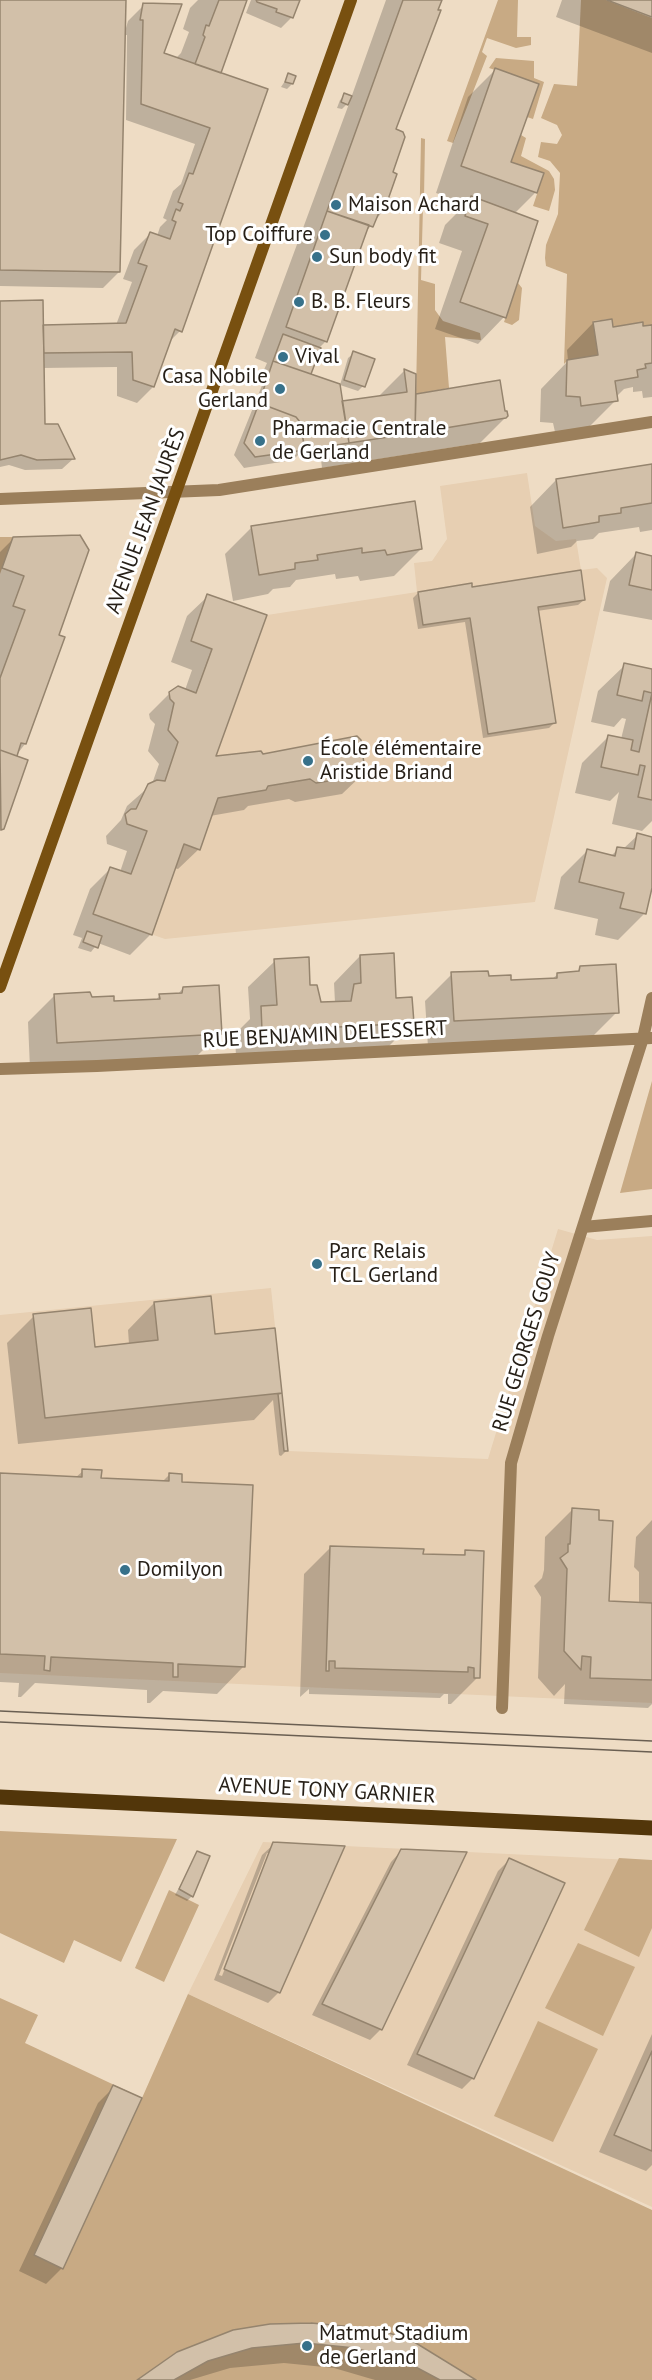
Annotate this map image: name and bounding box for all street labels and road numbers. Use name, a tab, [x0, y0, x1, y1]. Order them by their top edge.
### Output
street label: AVENUE JEAN JAURÈS	[101, 425, 191, 617]
street label: RUE BENJAMIN DELESSERT	[202, 1016, 448, 1054]
street label: RUE GEORGES GOUY	[488, 1249, 566, 1435]
street label: AVENUE TONY GARNIER	[218, 1773, 436, 1809]

